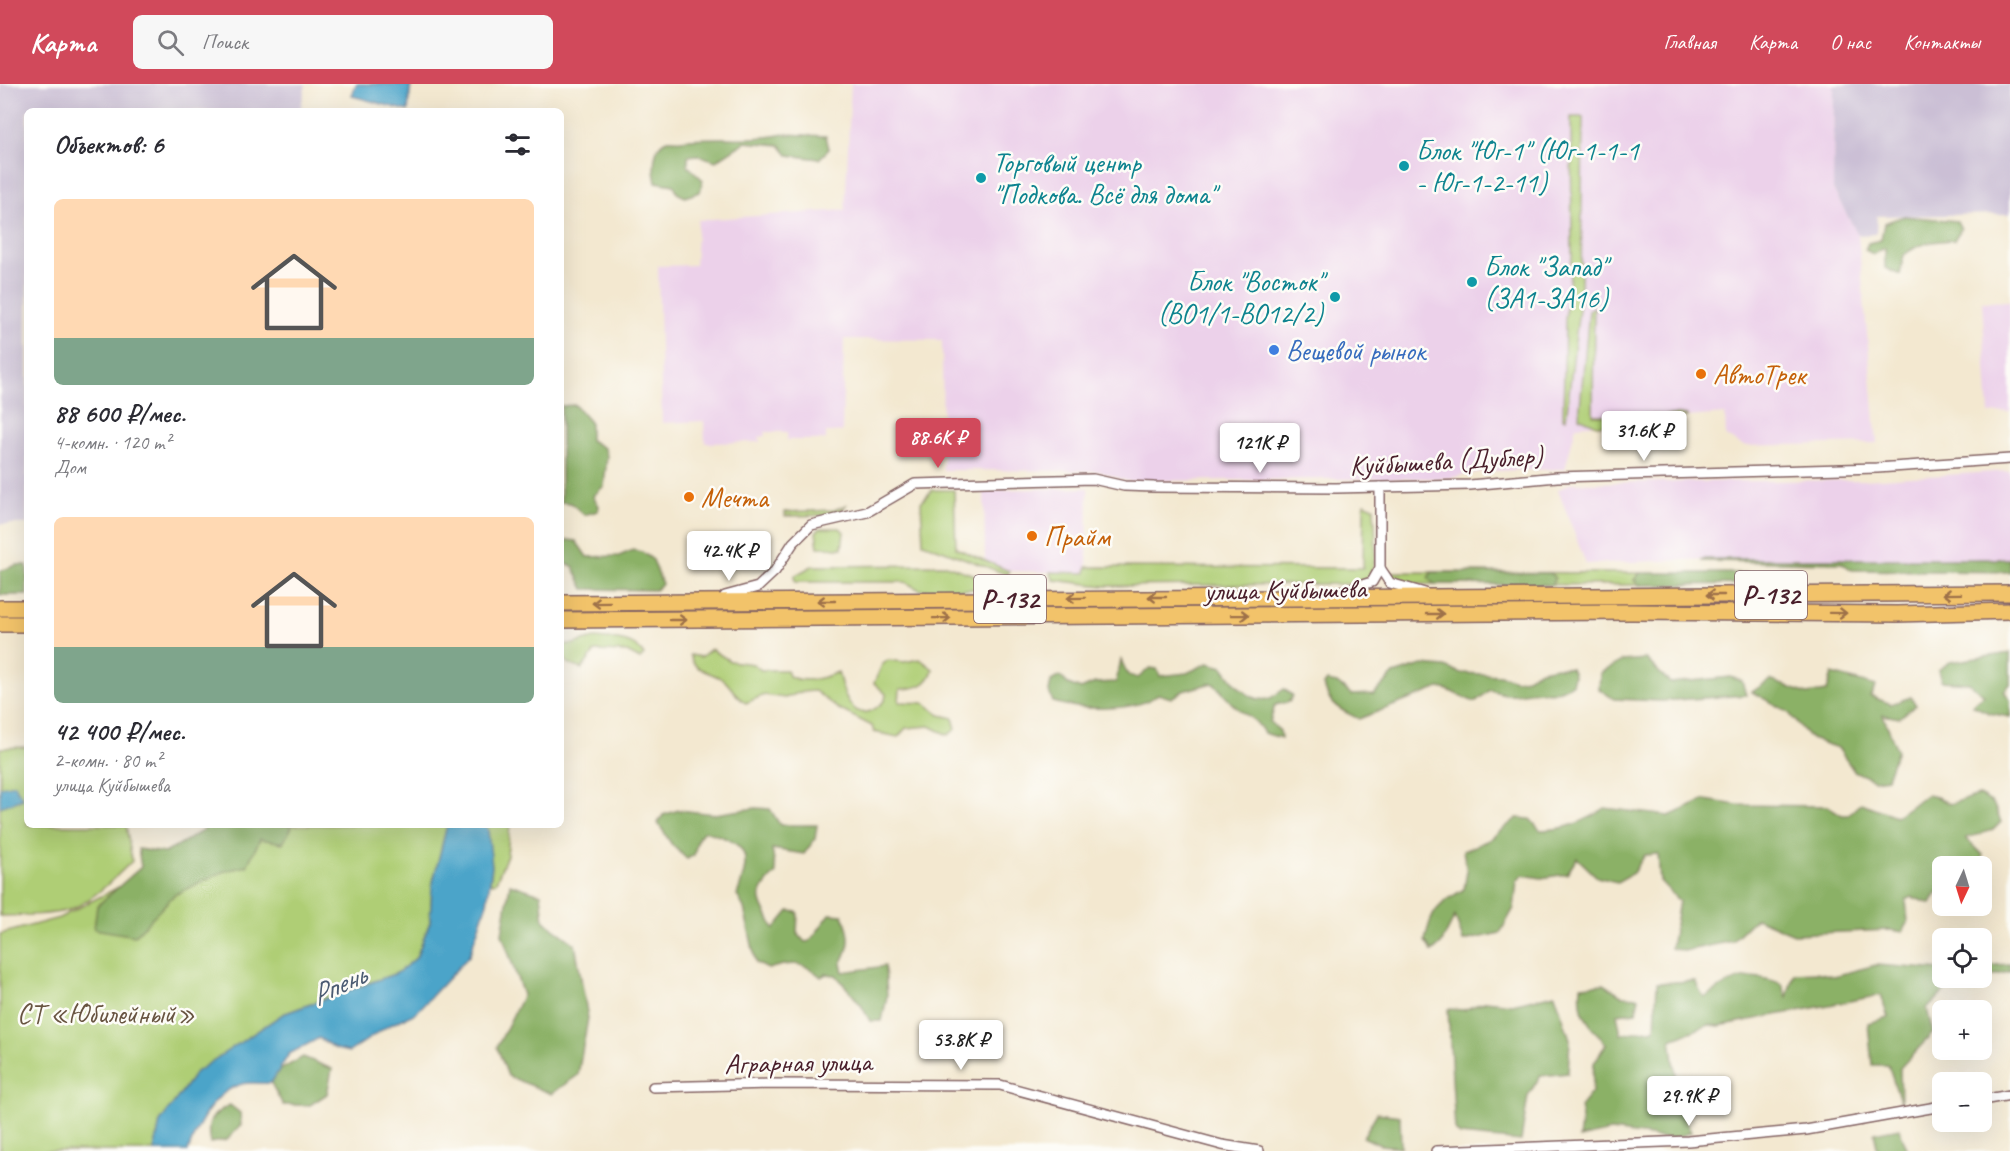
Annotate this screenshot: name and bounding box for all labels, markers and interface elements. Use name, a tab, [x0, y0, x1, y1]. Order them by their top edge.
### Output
search box	[133, 15, 553, 69]
text: Карта	[30, 25, 97, 60]
icon: search	[154, 26, 187, 59]
text: Поиск	[202, 28, 248, 56]
text: Главная	[1663, 29, 1716, 55]
text: Карта	[1749, 29, 1797, 55]
text: О нас	[1830, 29, 1871, 55]
text: Контакты	[1904, 29, 1980, 55]
text: Объектов: 6	[54, 128, 163, 161]
icon: filters	[501, 128, 534, 161]
place label: Блок "Юг-1" (Юг-1-1-1 - Юг-1-2-11)	[1416, 133, 1640, 200]
place label: Торговый центр "Подкова. Всё для дома"	[993, 145, 1221, 212]
marker: Блок "Юг-1" (Юг-1-1-1 - Юг-1-2-11)	[1397, 159, 1411, 173]
marker: Торговый центр "Подкова. Всё для дома"	[974, 171, 988, 185]
icon: home	[240, 238, 348, 346]
place label: Блок "Запад" (ЗА1-ЗА16)	[1484, 249, 1612, 316]
place label: Блок "Восток" (ВО1/1-ВО12/2)	[1157, 264, 1328, 331]
marker: Блок "Запад" (ЗА1-ЗА16)	[1465, 275, 1479, 289]
marker: Блок "Восток" (ВО1/1-ВО12/2)	[1328, 290, 1342, 304]
place label: Вещевой рынок	[1286, 333, 1428, 368]
marker: Вещевой рынок	[1267, 343, 1281, 357]
place label: АвтоТрек	[1713, 357, 1808, 392]
marker: АвтоТрек	[1694, 367, 1708, 381]
text: 88 600 ₽/мес.	[54, 397, 185, 430]
pin: 31.6K ₽	[1589, 411, 1699, 462]
pin: 88.6K ₽	[883, 418, 993, 469]
text: 31.6K ₽	[1616, 418, 1672, 443]
pin: 121K ₽	[1211, 423, 1309, 474]
text: 88.6K ₽	[910, 425, 966, 450]
text: 4-комн. · 120 m²	[54, 430, 171, 455]
text: 121K ₽	[1234, 430, 1286, 455]
street label: Куйбышева (Дублер)	[1349, 438, 1545, 483]
text: Дом	[54, 455, 86, 480]
place label: Мечта	[701, 480, 770, 515]
marker: Мечта	[682, 490, 696, 504]
place label: Прайм	[1044, 519, 1111, 554]
marker: Прайм	[1025, 529, 1039, 543]
pin: 42.4K ₽	[674, 531, 784, 582]
text: 42.4K ₽	[701, 538, 757, 563]
icon: home	[240, 556, 348, 664]
street label: улица Куйбышева	[1202, 571, 1368, 608]
road number: Р-132	[1735, 571, 1807, 619]
road number: Р-132	[974, 575, 1046, 623]
one-way arrow	[1942, 588, 1962, 600]
one-way arrow	[1705, 589, 1725, 601]
one-way arrow	[1148, 591, 1168, 603]
one-way arrow	[1066, 592, 1086, 604]
one-way arrow	[817, 595, 837, 607]
one-way arrow	[592, 597, 612, 609]
one-way arrow	[1425, 608, 1445, 620]
one-way arrow	[1827, 608, 1847, 619]
one-way arrow	[1230, 609, 1250, 621]
one-way arrow	[932, 612, 952, 624]
one-way arrow	[667, 614, 687, 626]
text: 42 400 ₽/мес.	[54, 715, 185, 748]
text: 2-комн. · 80 m²	[54, 748, 162, 773]
text: улица Куйбышева	[54, 773, 170, 798]
north arrow	[1932, 856, 1992, 916]
map controls	[1932, 856, 1992, 1132]
button: locate	[1932, 928, 1992, 988]
water label: Рпень	[305, 954, 375, 1014]
park label: СТ «Юбилейный»	[17, 996, 195, 1031]
button: +	[1932, 1000, 1992, 1060]
pin: 53.8K ₽	[906, 1020, 1016, 1071]
text: 53.8K ₽	[933, 1027, 989, 1052]
street label: Аграрная улица	[724, 1044, 874, 1081]
button: −	[1932, 1072, 1992, 1132]
pin: 29.9K ₽	[1634, 1076, 1744, 1127]
text: 29.9K ₽	[1661, 1083, 1717, 1108]

